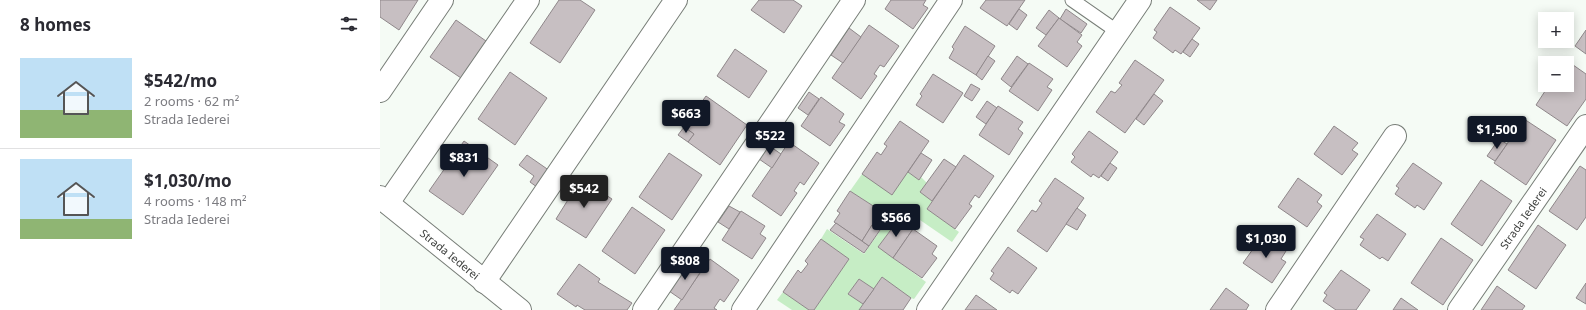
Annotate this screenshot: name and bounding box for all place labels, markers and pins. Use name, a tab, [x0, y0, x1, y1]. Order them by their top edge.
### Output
pin: $663	[662, 100, 710, 134]
pin: $1,500	[1464, 116, 1530, 150]
pin: $522	[746, 122, 794, 156]
pin: $831	[440, 144, 488, 178]
pin: $542	[560, 175, 608, 209]
pin: $566	[872, 204, 920, 238]
pin: $1,030	[1233, 225, 1299, 259]
pin: $808	[661, 247, 709, 281]

